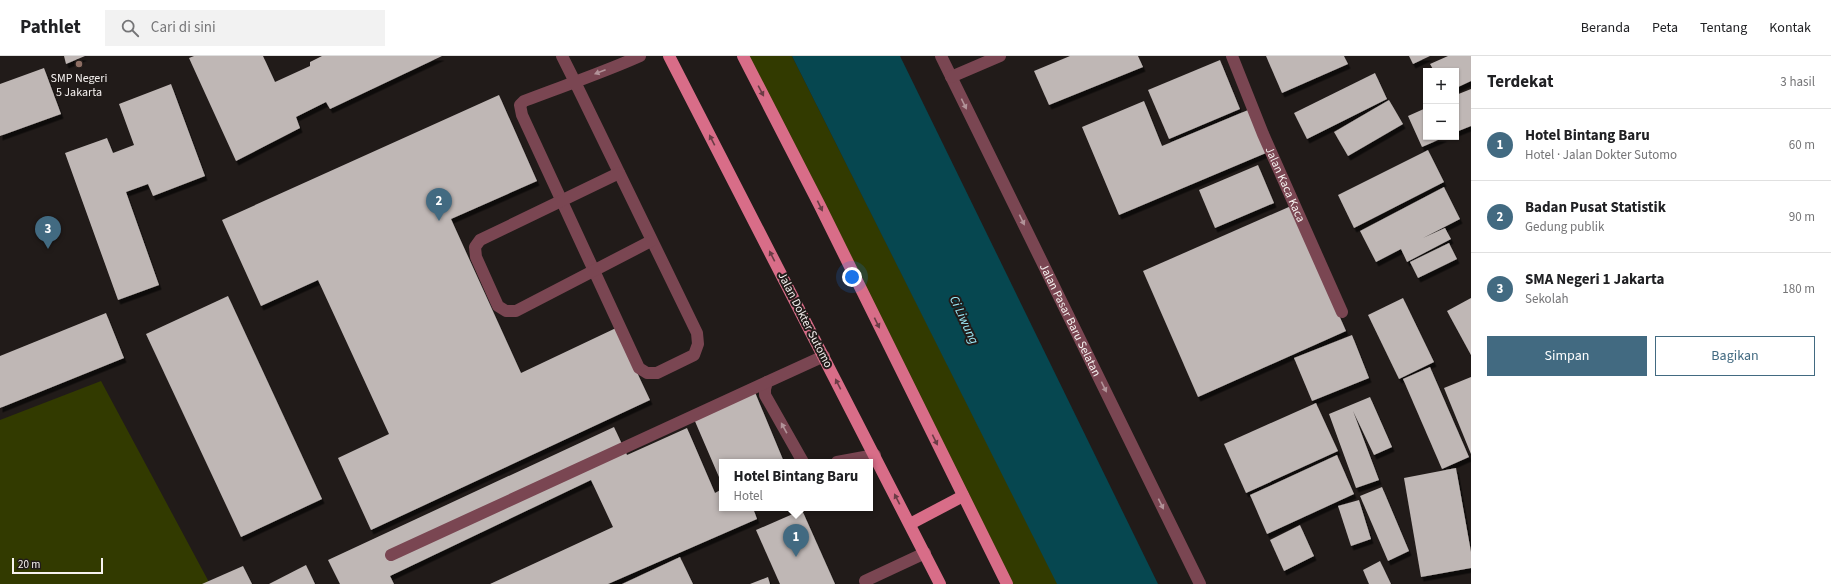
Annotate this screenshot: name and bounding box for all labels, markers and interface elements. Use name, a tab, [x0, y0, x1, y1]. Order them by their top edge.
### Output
search box	[105, 10, 385, 46]
text: Pathlet	[20, 14, 81, 41]
icon: search	[119, 17, 141, 39]
text: Cari di sini	[151, 17, 216, 38]
text: Beranda	[1581, 18, 1630, 38]
text: Peta	[1652, 18, 1678, 38]
text: Tentang	[1700, 18, 1747, 38]
text: Kontak	[1769, 18, 1811, 38]
marker: SMP Negeri 5 Jakarta	[74, 59, 84, 69]
map controls	[1423, 68, 1459, 140]
button: +	[1423, 68, 1459, 104]
place label: SMP Negeri 5 Jakarta	[51, 70, 107, 101]
one-way arrow	[593, 70, 605, 76]
text: Terdekat	[1487, 70, 1553, 94]
text: 3 hasil	[1780, 73, 1815, 91]
one-way arrow	[757, 85, 764, 96]
one-way arrow	[961, 98, 967, 109]
button: −	[1423, 104, 1459, 140]
text: Hotel Bintang Baru	[1525, 125, 1650, 146]
one-way arrow	[709, 134, 716, 146]
text: 1	[1497, 136, 1503, 154]
text: 60 m	[1789, 136, 1815, 154]
street label: Jalan Kaca Kaca	[1261, 144, 1310, 225]
text: Hotel · Jalan Dokter Sutomo	[1525, 146, 1677, 164]
pin: 2	[426, 188, 452, 221]
text: Badan Pusat Statistik	[1525, 197, 1666, 218]
one-way arrow	[816, 201, 823, 212]
text: 2	[1497, 208, 1503, 226]
text: 90 m	[1789, 208, 1815, 226]
one-way arrow	[1019, 215, 1025, 226]
pin: 3	[35, 216, 61, 249]
text: Gedung publik	[1525, 218, 1604, 236]
one-way arrow	[769, 250, 775, 261]
street label: Jalan Pasar Baru Selatan	[1036, 261, 1105, 379]
your location	[842, 267, 862, 287]
street label: Jalan Dokter Sutomo	[773, 269, 837, 371]
text: SMA Negeri 1 Jakarta	[1525, 269, 1664, 290]
text: 3	[1497, 280, 1503, 298]
text: 180 m	[1782, 280, 1815, 298]
text: Sekolah	[1525, 290, 1569, 308]
water label: Ci Liwung	[945, 293, 983, 347]
one-way arrow	[874, 317, 880, 329]
button: Simpan	[1487, 336, 1647, 376]
button: Bagikan	[1655, 336, 1815, 376]
one-way arrow	[835, 378, 841, 389]
one-way arrow	[1101, 382, 1107, 393]
one-way arrow	[780, 422, 787, 434]
one-way arrow	[932, 434, 938, 445]
popup	[719, 459, 873, 511]
text: Hotel Bintang Baru	[734, 466, 858, 487]
text: Hotel	[734, 487, 763, 505]
one-way arrow	[894, 493, 900, 505]
one-way arrow	[1158, 498, 1164, 510]
pin: 1	[783, 524, 809, 557]
scale bar	[12, 556, 103, 575]
text: 20 m	[18, 557, 40, 572]

